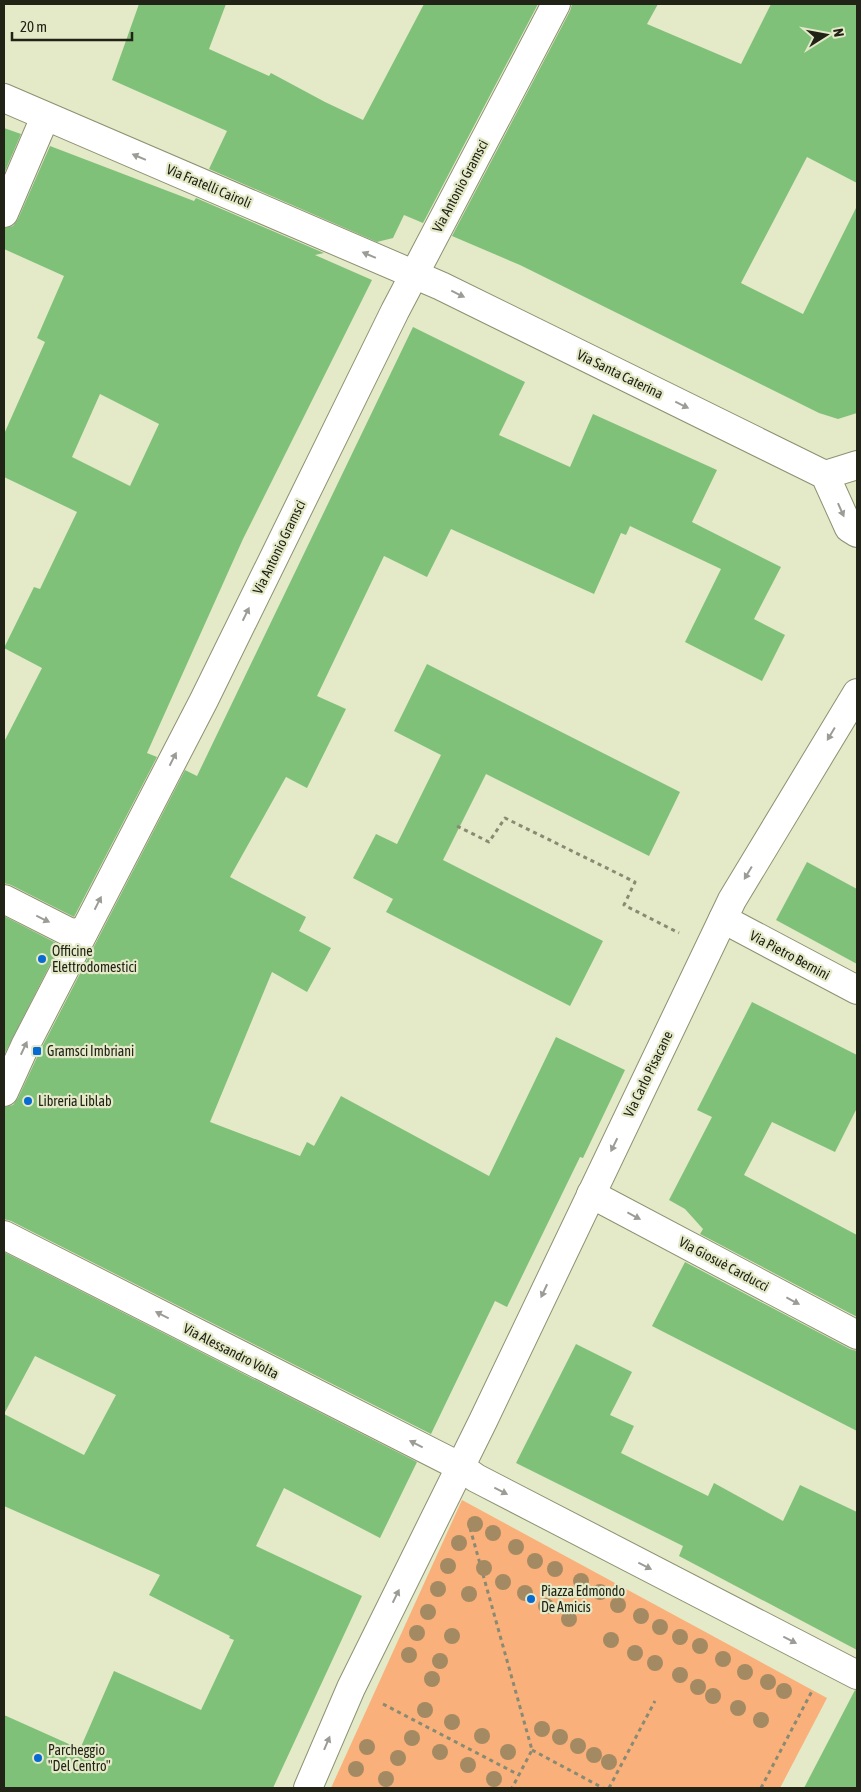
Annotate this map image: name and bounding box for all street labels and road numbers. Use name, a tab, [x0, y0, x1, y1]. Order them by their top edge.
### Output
street label: Via Antonio Gramsci	[429, 137, 491, 235]
street label: Via Fratelli Cairoli	[164, 161, 254, 211]
street label: Via Santa Caterina	[574, 346, 666, 402]
street label: Via Antonio Gramsci	[249, 498, 309, 596]
street label: Via Pietro Bernini	[747, 927, 833, 983]
street label: Via Carlo Pisacane	[620, 1028, 676, 1120]
street label: Via Giosuè Carducci	[676, 1234, 772, 1294]
street label: Via Alessandro Volta	[181, 1320, 281, 1382]

